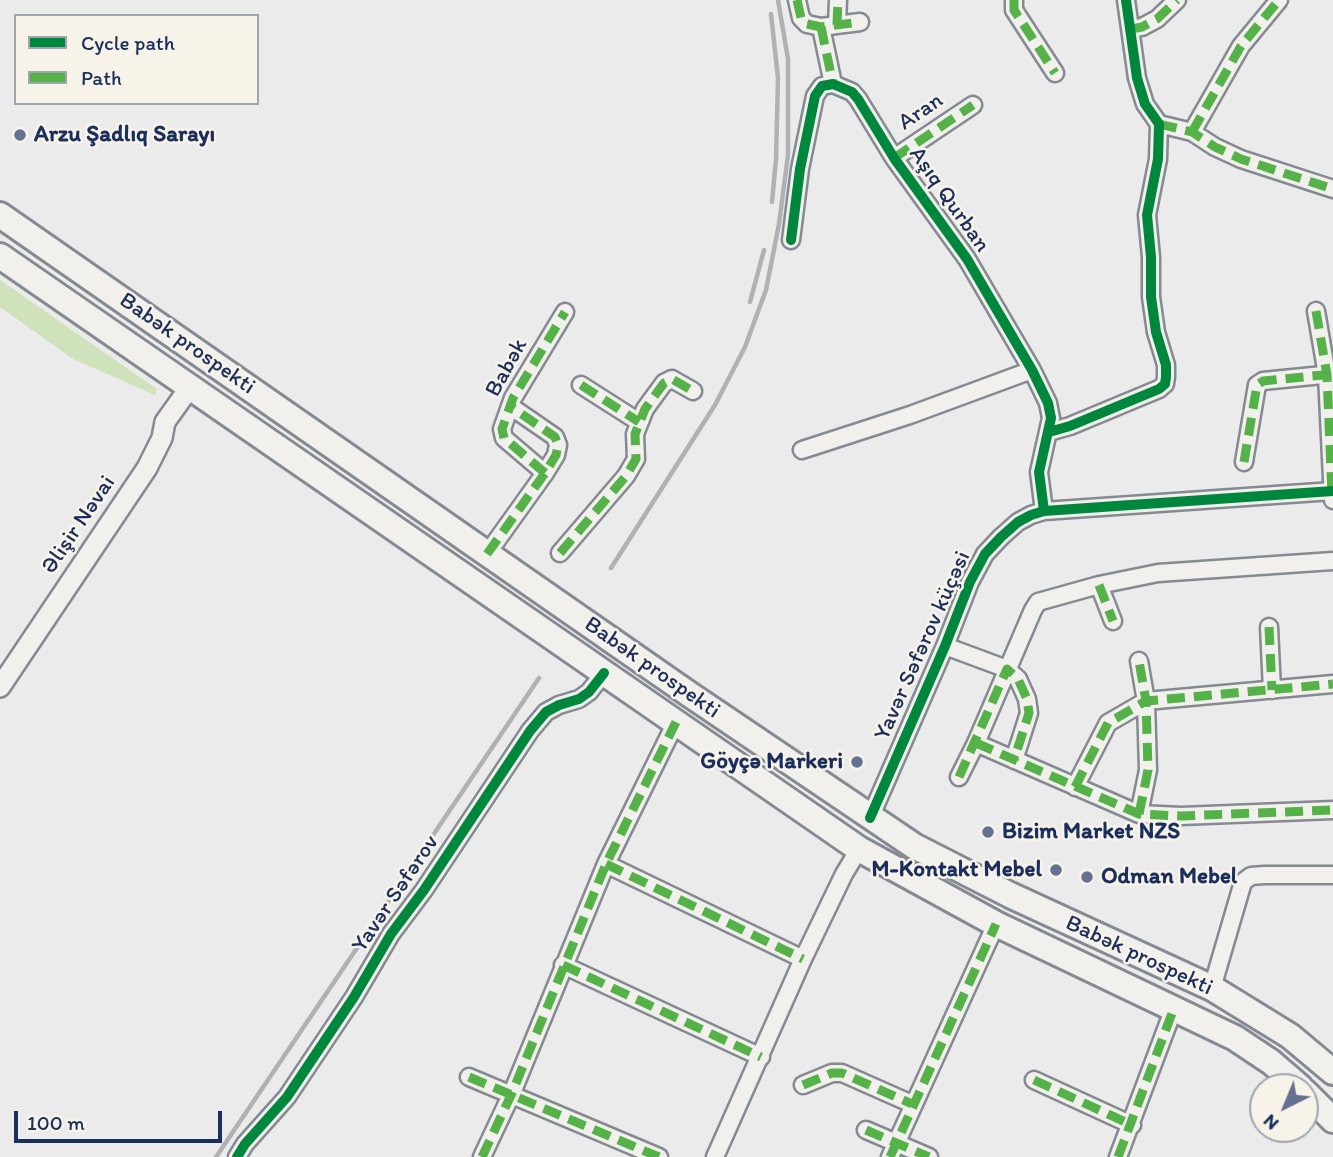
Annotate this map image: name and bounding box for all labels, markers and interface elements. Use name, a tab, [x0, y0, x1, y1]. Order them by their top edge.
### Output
legend	[14, 14, 259, 105]
text: Cycle path	[81, 30, 175, 55]
text: Path	[81, 65, 122, 90]
street label: Aran	[893, 87, 949, 137]
place label: Arzu Şadlıq Sarayı	[34, 121, 215, 149]
marker: Arzu Şadlıq Sarayı	[12, 127, 28, 143]
street label: Aşıq Qurban	[903, 142, 995, 258]
street label: Babək prospekti	[114, 287, 260, 401]
street label: Babək	[480, 334, 534, 402]
street label: Əlişir Nəvai	[36, 471, 122, 579]
street label: Yavər Səfərov küçəsi	[869, 547, 977, 745]
street label: Babək prospekti	[579, 611, 725, 725]
place label: Göyçə Markeri	[700, 748, 843, 776]
marker: Göyçə Markeri	[849, 754, 865, 770]
place label: Bizim Market NZS	[1002, 818, 1180, 846]
marker: Bizim Market NZS	[980, 824, 996, 840]
street label: Yavər Səfərov	[347, 830, 445, 958]
place label: M-Kontakt Mebel	[871, 856, 1042, 884]
marker: M-Kontakt Mebel	[1048, 862, 1064, 878]
place label: Odman Mebel	[1101, 863, 1237, 891]
marker: Odman Mebel	[1079, 869, 1095, 885]
street label: Babək prospekti	[1061, 910, 1217, 1002]
north arrow	[1249, 1073, 1319, 1143]
scale bar	[18, 1098, 226, 1142]
text: N	[1258, 1109, 1283, 1135]
text: 100 m	[27, 1110, 85, 1135]

